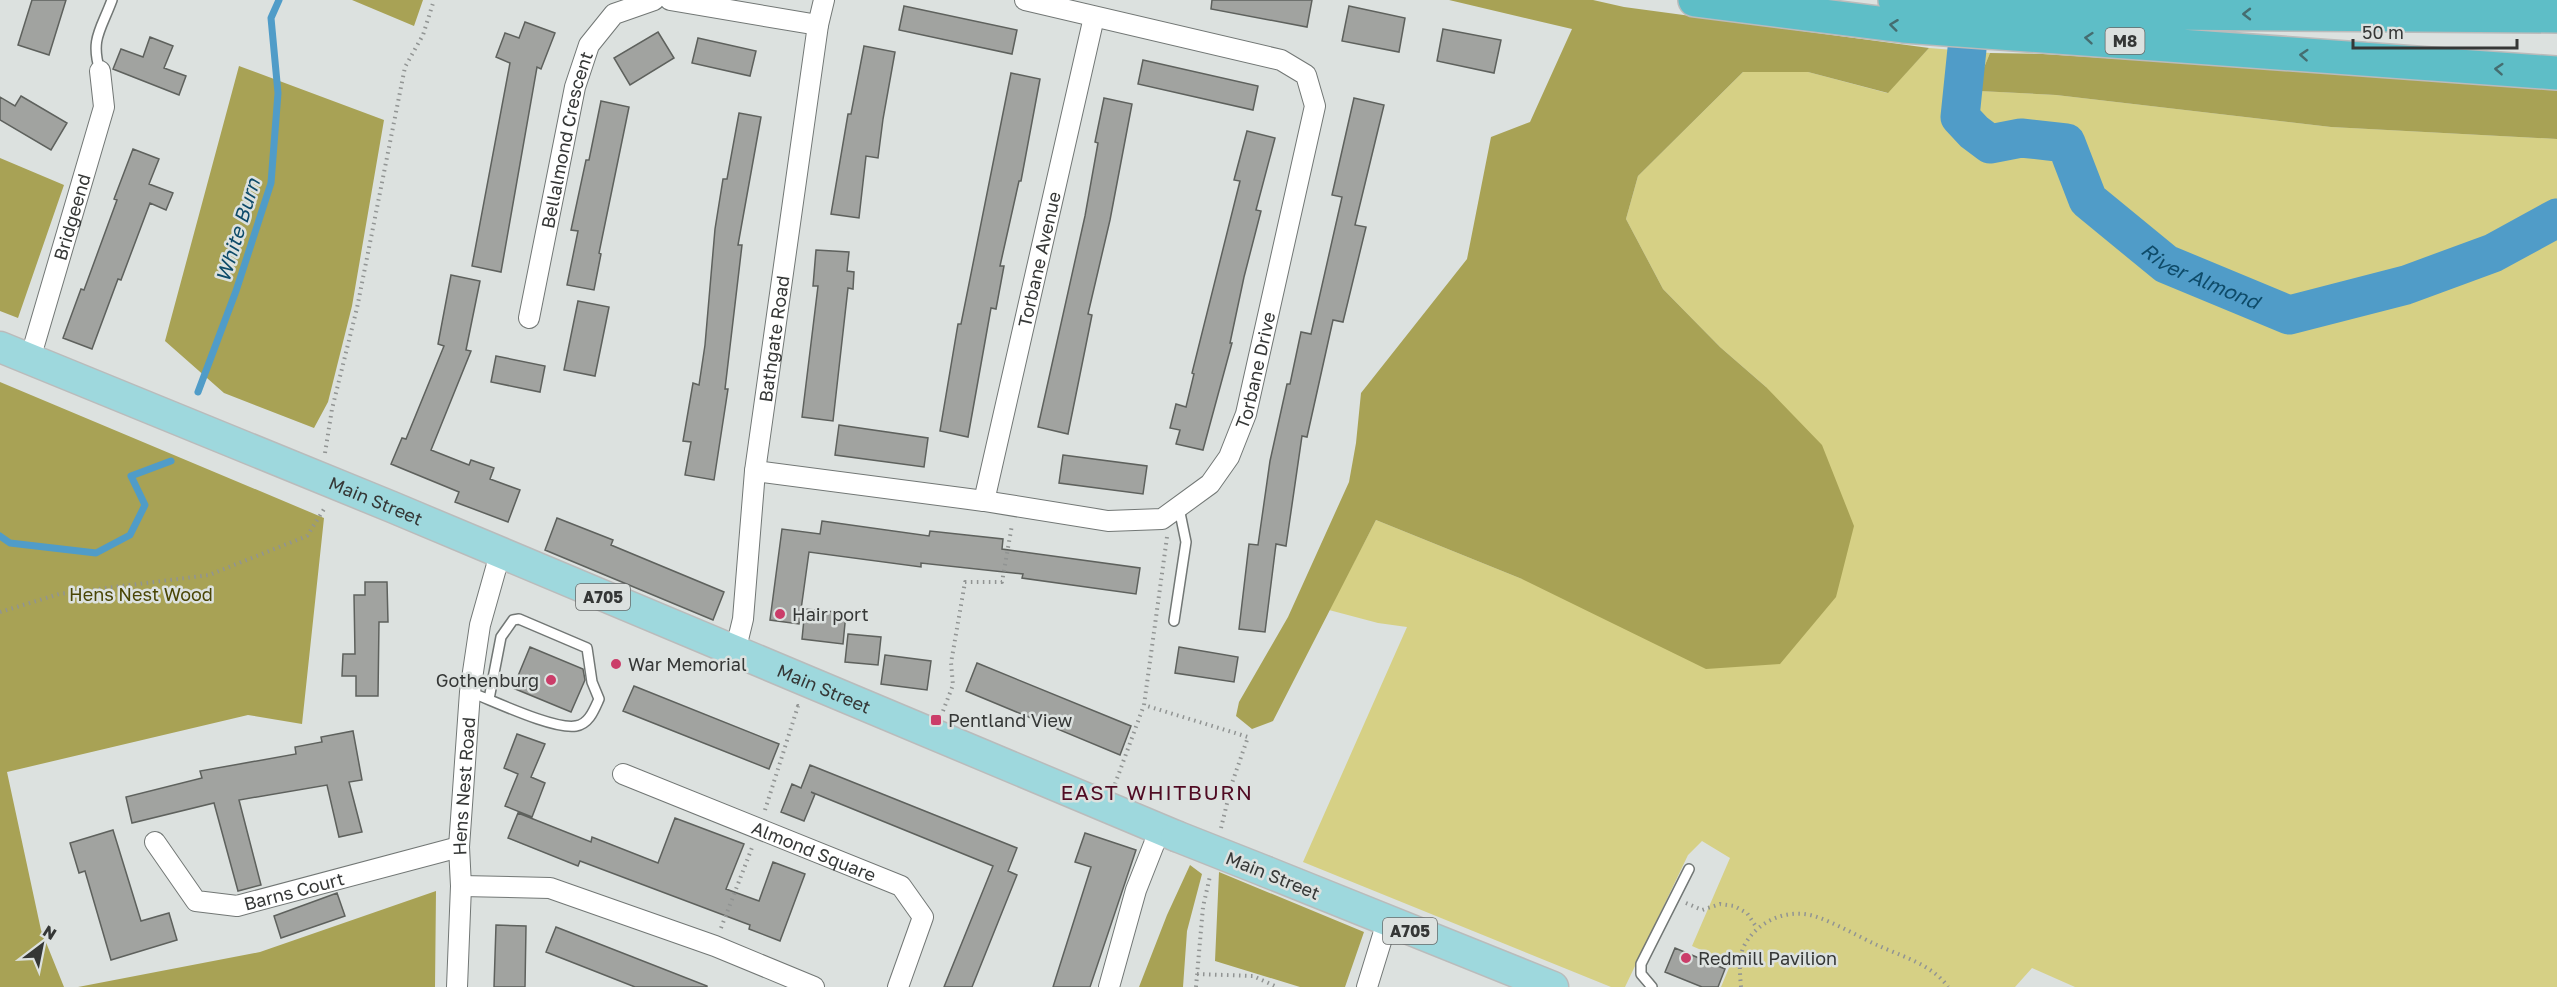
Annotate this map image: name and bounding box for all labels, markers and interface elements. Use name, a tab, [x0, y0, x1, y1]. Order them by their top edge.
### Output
one-way arrow	[2242, 7, 2251, 20]
scale bar	[2353, 12, 2516, 50]
one-way arrow	[1890, 19, 1899, 31]
text: 50 m	[2362, 21, 2404, 43]
road number: M8	[2106, 28, 2144, 54]
one-way arrow	[2084, 32, 2093, 45]
street label: Bellalmond Crescent	[536, 49, 597, 230]
one-way arrow	[2300, 49, 2309, 62]
one-way arrow	[2494, 63, 2503, 76]
street label: Bridgeend	[49, 171, 95, 263]
water label: White Burn	[210, 175, 264, 285]
street label: Torbane Avenue	[1013, 189, 1065, 329]
water label: River Almond	[2137, 237, 2266, 315]
street label: Bathgate Road	[754, 274, 794, 404]
street label: Torbane Drive	[1230, 310, 1280, 432]
street label: Main Street	[326, 471, 426, 530]
park label: Hens Nest Wood	[69, 583, 213, 605]
road number: A705	[576, 584, 630, 610]
place label: Hair port	[792, 603, 869, 625]
marker: Hair port	[773, 607, 787, 621]
place label: War Memorial	[628, 653, 747, 675]
marker: War Memorial	[609, 657, 623, 671]
street label: Main Street	[774, 659, 874, 718]
place label: Gothenburg	[436, 669, 539, 691]
marker: Gothenburg	[544, 673, 558, 687]
place label: Pentland View	[948, 709, 1073, 731]
marker: Pentland View	[929, 713, 943, 727]
street label: Hens Nest Road	[448, 716, 479, 856]
district label: EAST WHITBURN	[1060, 779, 1254, 805]
street label: Almond Square	[749, 816, 879, 886]
street label: Main Street	[1223, 846, 1323, 904]
street label: Barns Court	[241, 867, 346, 915]
north arrow	[12, 915, 72, 975]
road number: A705	[1383, 918, 1437, 944]
text: N	[39, 921, 60, 944]
place label: Redmill Pavilion	[1698, 947, 1837, 969]
marker: Redmill Pavilion	[1679, 951, 1693, 965]

